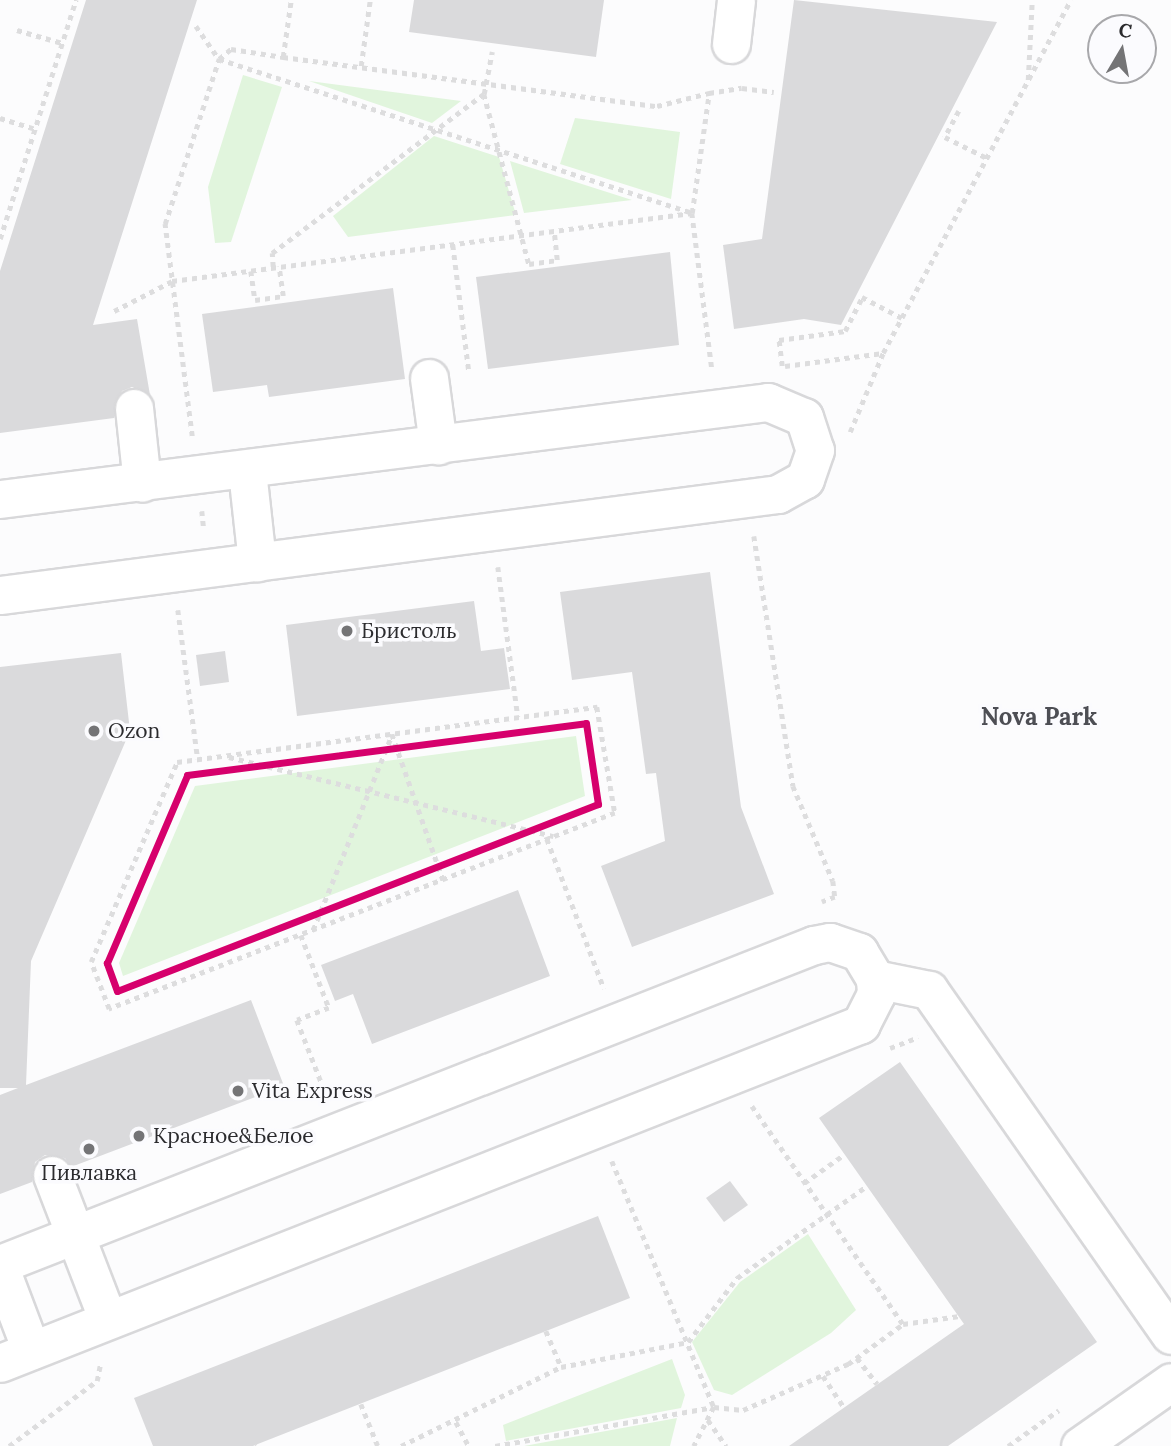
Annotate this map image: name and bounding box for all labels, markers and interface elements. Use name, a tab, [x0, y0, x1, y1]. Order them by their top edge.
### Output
north arrow	[1087, 14, 1157, 84]
text: С	[1117, 17, 1134, 43]
place label: Бристоль	[361, 618, 457, 644]
marker: Бристоль	[339, 623, 355, 639]
district label: Nova Park	[981, 703, 1097, 731]
place label: Ozon	[108, 718, 160, 744]
marker: Ozon	[86, 723, 102, 739]
place label: Vita Express	[252, 1078, 373, 1104]
marker: Vita Express	[230, 1083, 246, 1099]
place label: Красное&Белое	[153, 1123, 314, 1149]
marker: Красное&Белое	[131, 1128, 147, 1144]
marker: Пивлавка	[81, 1141, 97, 1157]
place label: Пивлавка	[41, 1160, 137, 1186]

